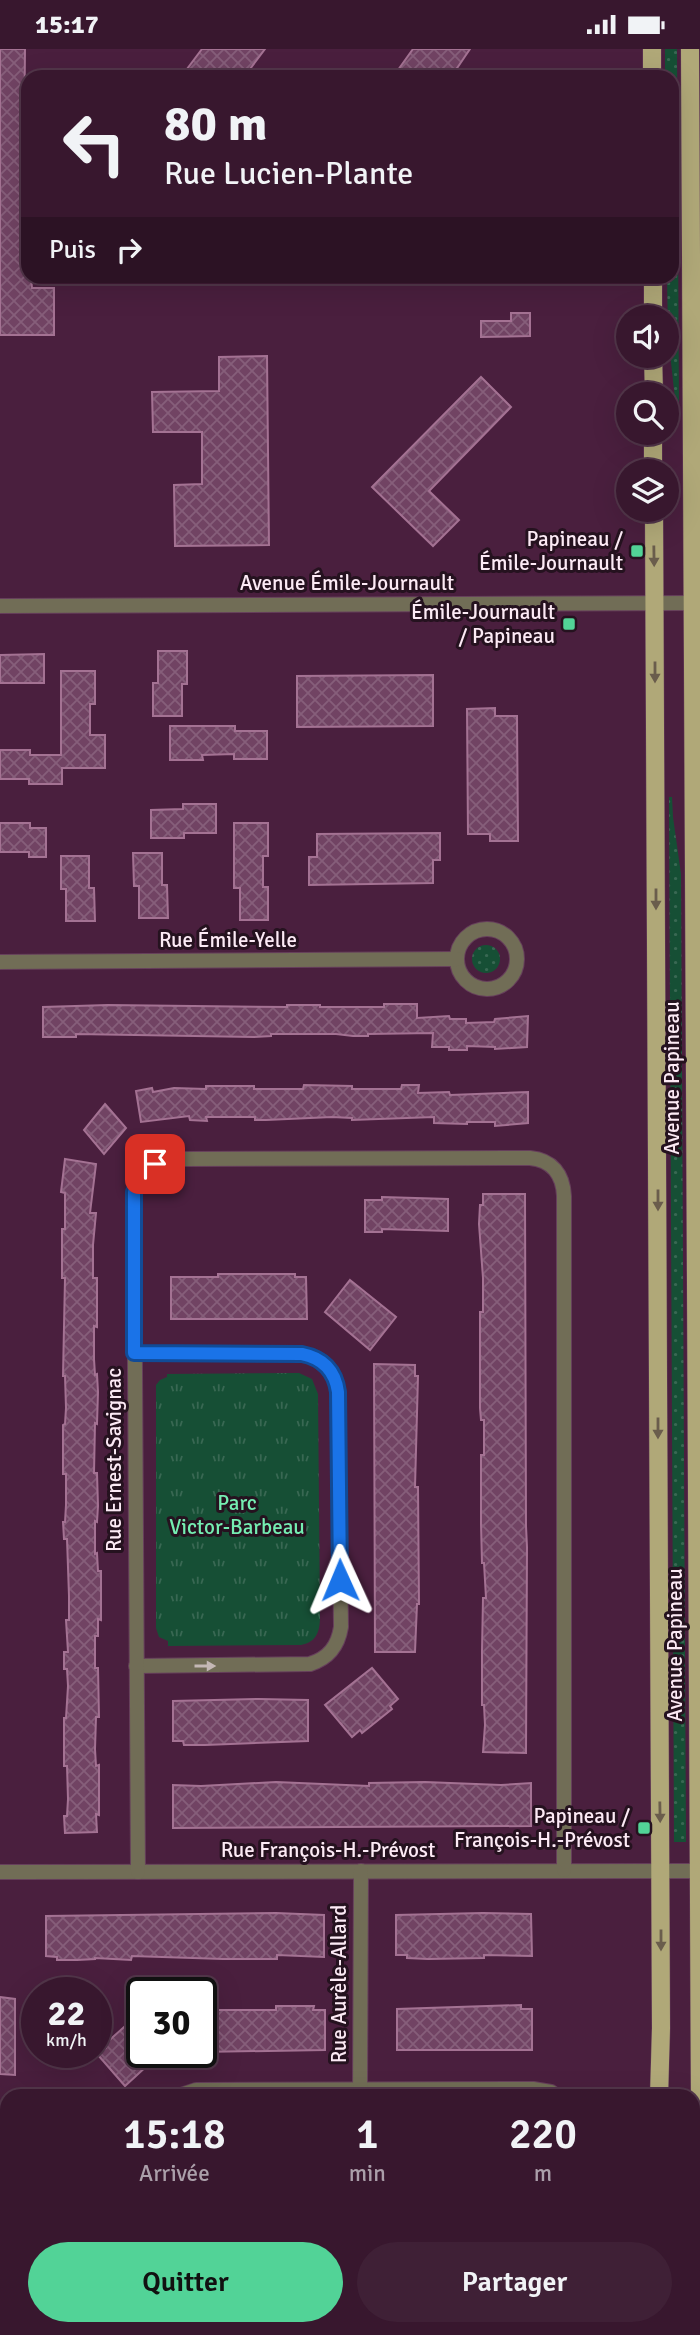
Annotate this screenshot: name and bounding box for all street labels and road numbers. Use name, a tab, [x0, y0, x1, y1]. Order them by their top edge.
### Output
street label: Avenue Émile-Journault	[240, 570, 454, 596]
street label: Rue Émile-Yelle	[159, 927, 297, 953]
street label: Avenue Papineau	[659, 1001, 685, 1155]
street label: Rue Ernest-Savignac	[101, 1368, 127, 1552]
street label: Avenue Papineau	[662, 1568, 688, 1722]
street label: Rue François-H.-Prévost	[221, 1837, 435, 1863]
street label: Rue Aurèle-Allard	[326, 1905, 352, 2063]

